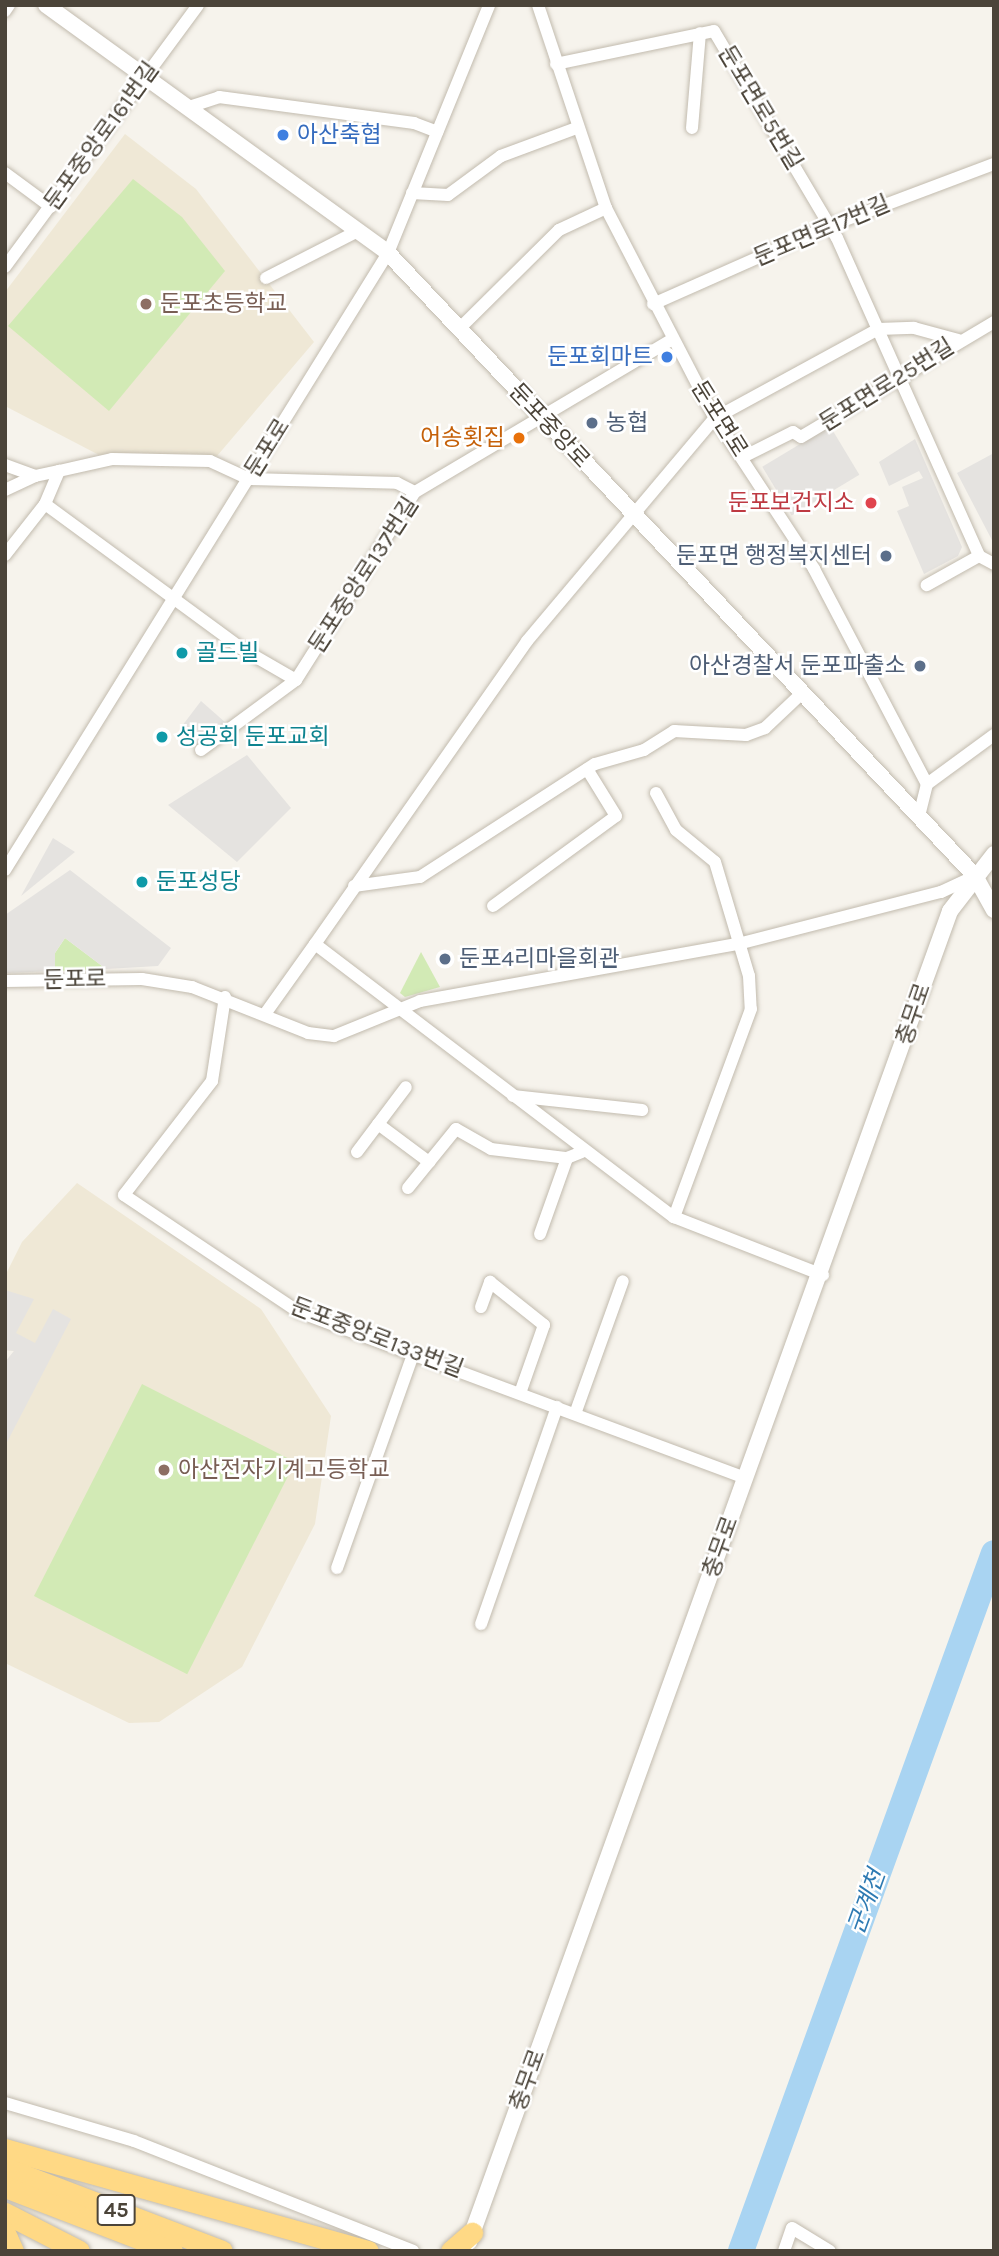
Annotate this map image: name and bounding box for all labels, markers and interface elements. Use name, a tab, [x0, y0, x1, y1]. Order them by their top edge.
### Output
street label: 둔포면로5번길	[712, 41, 808, 175]
street label: 둔포중앙로161번길	[39, 56, 165, 216]
place label: 아산축협	[297, 121, 382, 149]
marker: 아산축협	[275, 127, 291, 143]
street label: 둔포면로17번길	[750, 190, 894, 272]
place label: 둔포초등학교	[160, 290, 287, 318]
marker: 둔포초등학교	[138, 296, 154, 312]
street label: 둔포면로25번길	[815, 333, 959, 437]
place label: 둔포회마트	[547, 343, 653, 371]
marker: 둔포회마트	[659, 349, 675, 365]
street label: 둔포면로	[685, 376, 753, 462]
street label: 둔포중앙로	[503, 378, 595, 474]
place label: 농협	[606, 409, 648, 437]
street label: 둔포로	[239, 414, 297, 482]
marker: 농협	[584, 415, 600, 431]
place label: 어송횟집	[420, 424, 505, 452]
marker: 어송횟집	[511, 430, 527, 446]
place label: 둔포보건지소	[728, 489, 855, 517]
street label: 둔포중앙로137번길	[303, 492, 425, 658]
marker: 둔포보건지소	[861, 493, 881, 513]
place label: 둔포면 행정복지센터	[676, 542, 872, 570]
marker: 둔포면 행정복지센터	[878, 548, 894, 564]
place label: 골드빌	[196, 639, 259, 667]
marker: 골드빌	[174, 645, 190, 661]
place label: 아산경찰서 둔포파출소	[689, 652, 906, 680]
marker: 아산경찰서 둔포파출소	[912, 658, 928, 674]
place label: 성공회 둔포교회	[176, 723, 330, 751]
marker: 성공회 둔포교회	[154, 729, 170, 745]
place label: 둔포성당	[156, 868, 241, 896]
marker: 둔포성당	[134, 874, 150, 890]
place label: 둔포4리마을회관	[459, 945, 620, 973]
marker: 둔포4리마을회관	[437, 951, 453, 967]
street label: 둔포로	[43, 966, 107, 994]
street label: 충무로	[891, 979, 937, 1049]
street label: 둔포중앙로133번길	[287, 1292, 467, 1384]
place label: 아산전자기계고등학교	[178, 1456, 390, 1484]
marker: 아산전자기계고등학교	[156, 1462, 172, 1478]
street label: 충무로	[697, 1512, 745, 1582]
water label: 군계천	[842, 1866, 892, 1938]
street label: 충무로	[504, 2045, 552, 2115]
road number: 45	[95, 2192, 137, 2228]

